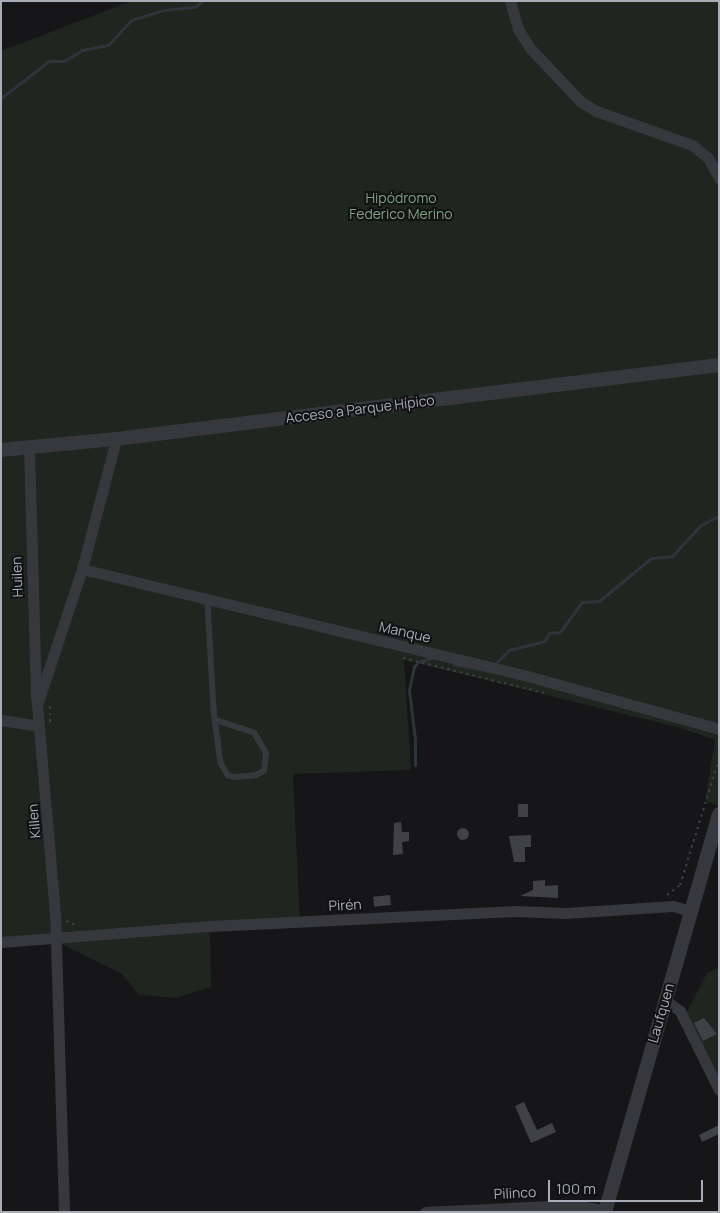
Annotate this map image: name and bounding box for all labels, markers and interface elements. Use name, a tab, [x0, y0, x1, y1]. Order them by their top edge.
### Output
park label: Hipódromo Federico Merino	[349, 190, 453, 222]
street label: Acceso a Parque Hípico	[285, 392, 435, 426]
street label: Huilen	[8, 556, 26, 598]
street label: Manque	[377, 618, 433, 646]
street label: Killen	[24, 803, 44, 839]
street label: Pirén	[328, 896, 362, 914]
street label: Laufquen	[645, 981, 677, 1045]
scale bar	[550, 1170, 705, 1202]
text: 100 m	[556, 1178, 596, 1199]
street label: Pilinco	[493, 1184, 537, 1202]

